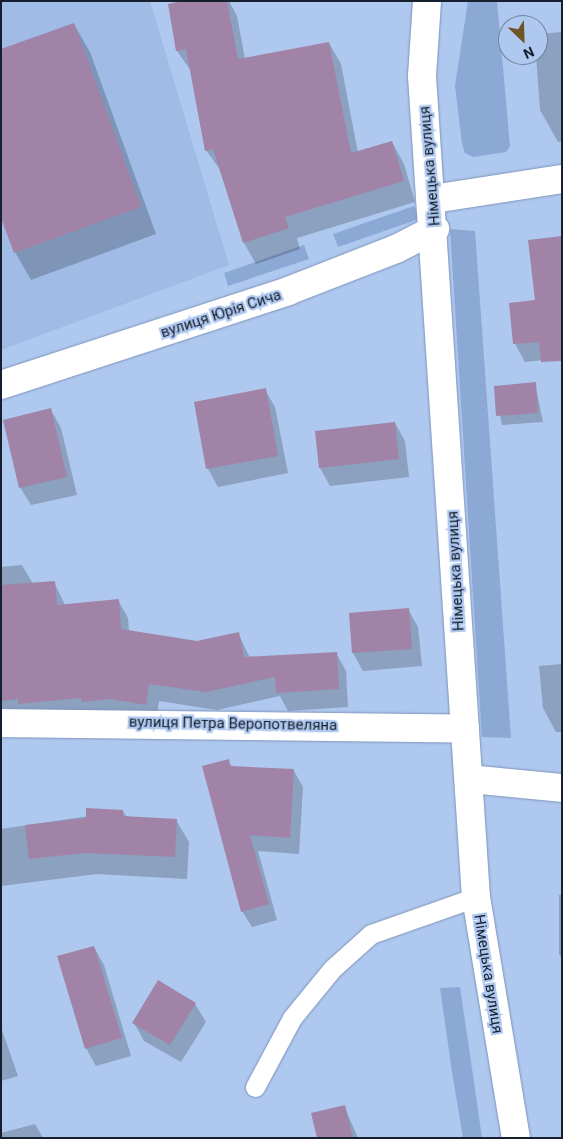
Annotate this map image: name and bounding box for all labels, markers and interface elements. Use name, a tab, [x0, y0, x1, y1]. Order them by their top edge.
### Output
north arrow	[498, 15, 548, 65]
text: N	[521, 43, 536, 62]
street label: Німецька вулиця	[416, 105, 444, 227]
street label: вулиця Юрія Сича	[158, 286, 284, 342]
street label: Німецька вулиця	[444, 510, 468, 632]
street label: вулиця Петра Веропотвеляна	[129, 713, 337, 735]
street label: Німецька вулиця	[470, 913, 506, 1035]

